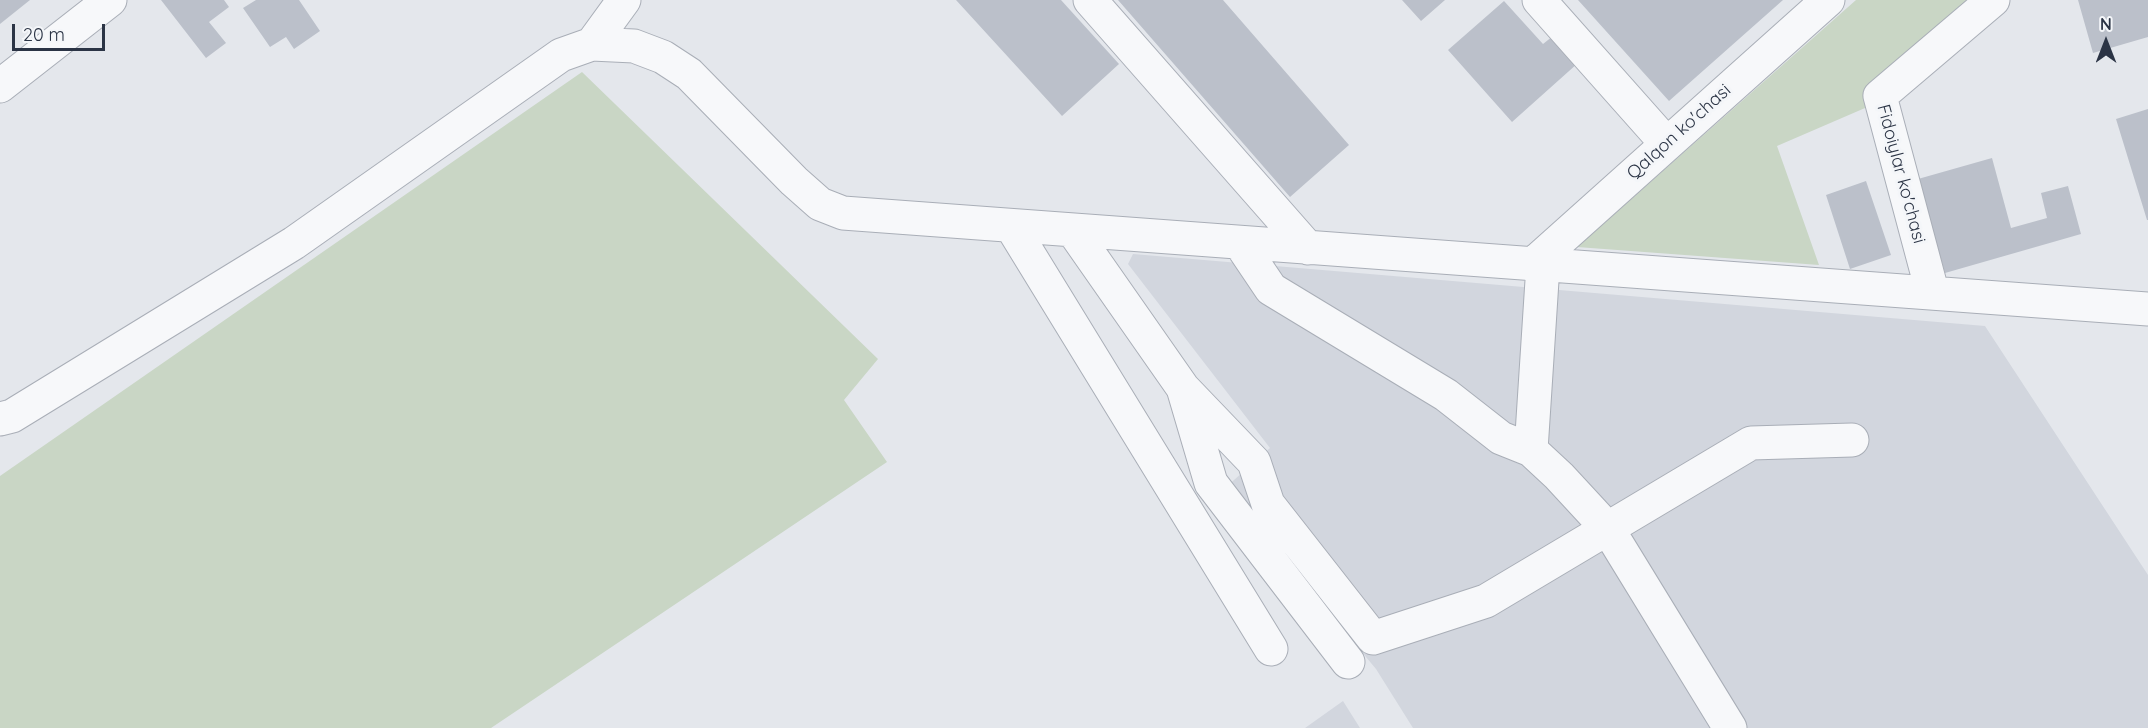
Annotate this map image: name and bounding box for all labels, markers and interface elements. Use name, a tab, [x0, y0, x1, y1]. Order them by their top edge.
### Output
scale bar	[15, 12, 108, 50]
north arrow	[2076, 12, 2136, 72]
text: N	[2100, 14, 2112, 34]
text: 20 m	[23, 23, 65, 46]
street label: Qalqon ko'chasi	[1623, 80, 1735, 184]
street label: Fidoiylar ko'chasi	[1872, 102, 1930, 246]

